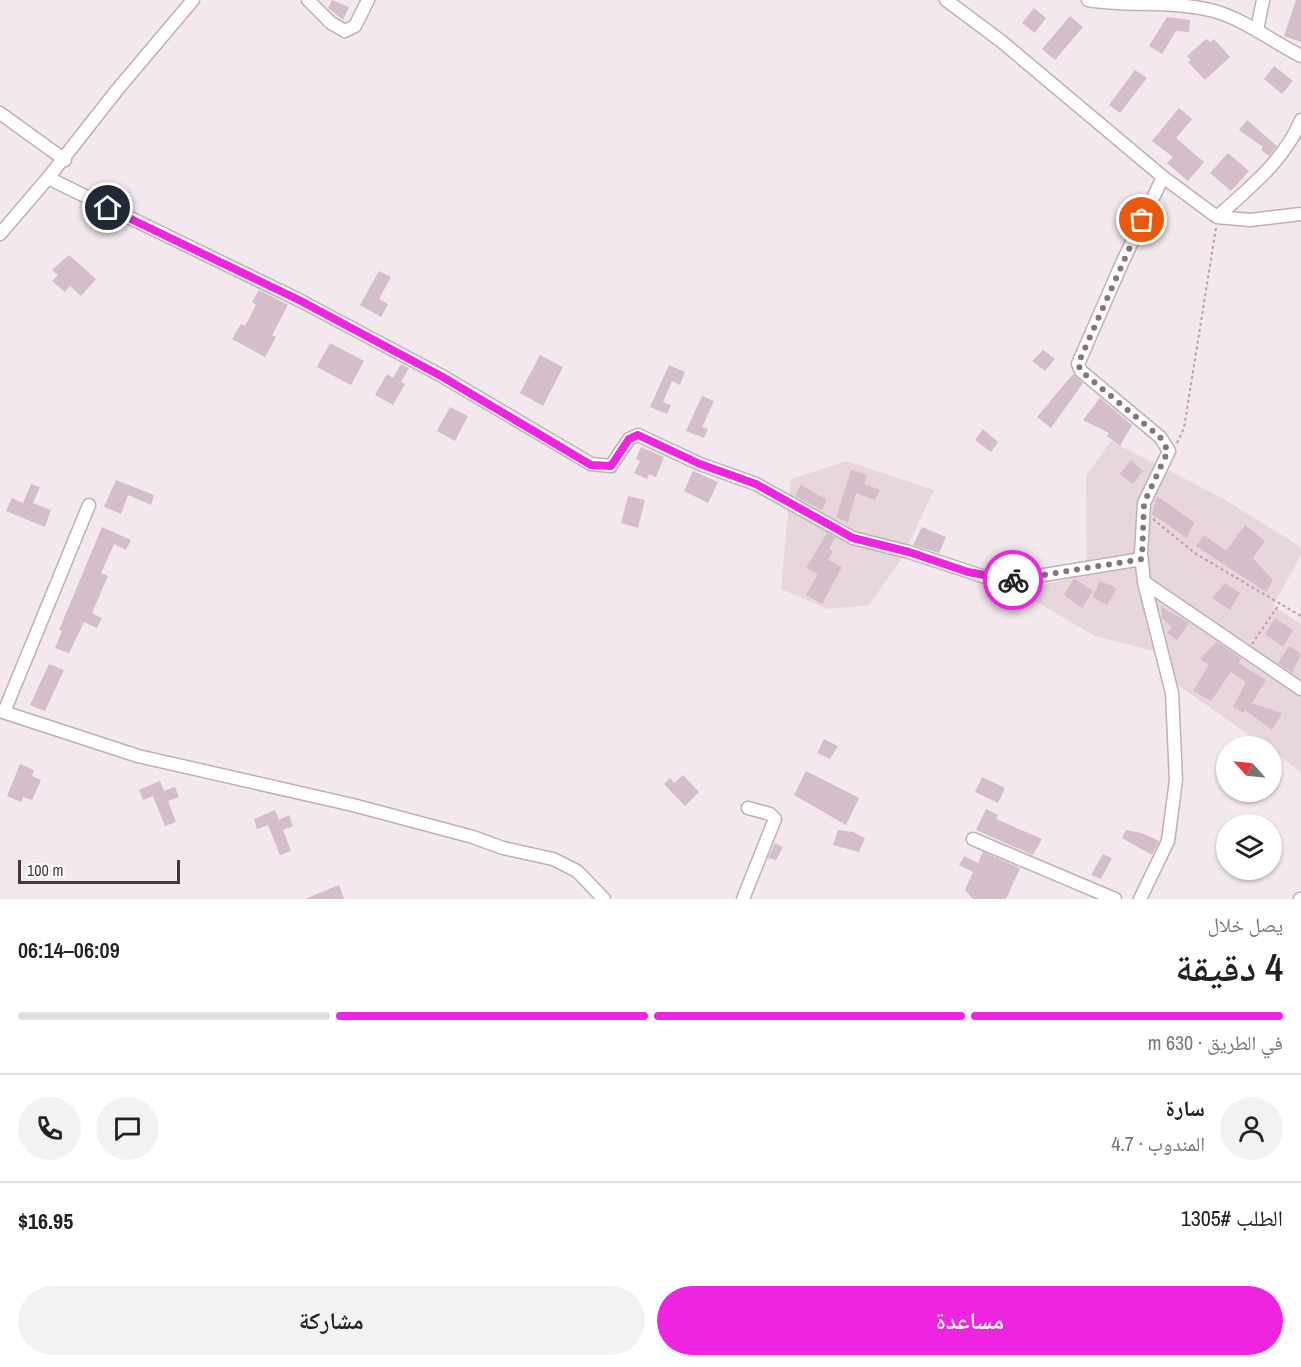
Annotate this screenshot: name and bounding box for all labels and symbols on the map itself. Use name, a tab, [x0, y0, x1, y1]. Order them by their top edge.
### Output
pin	[82, 182, 133, 233]
pin	[1116, 194, 1167, 245]
courier	[983, 550, 1043, 610]
north arrow	[1216, 736, 1282, 802]
scale bar	[18, 857, 180, 884]

